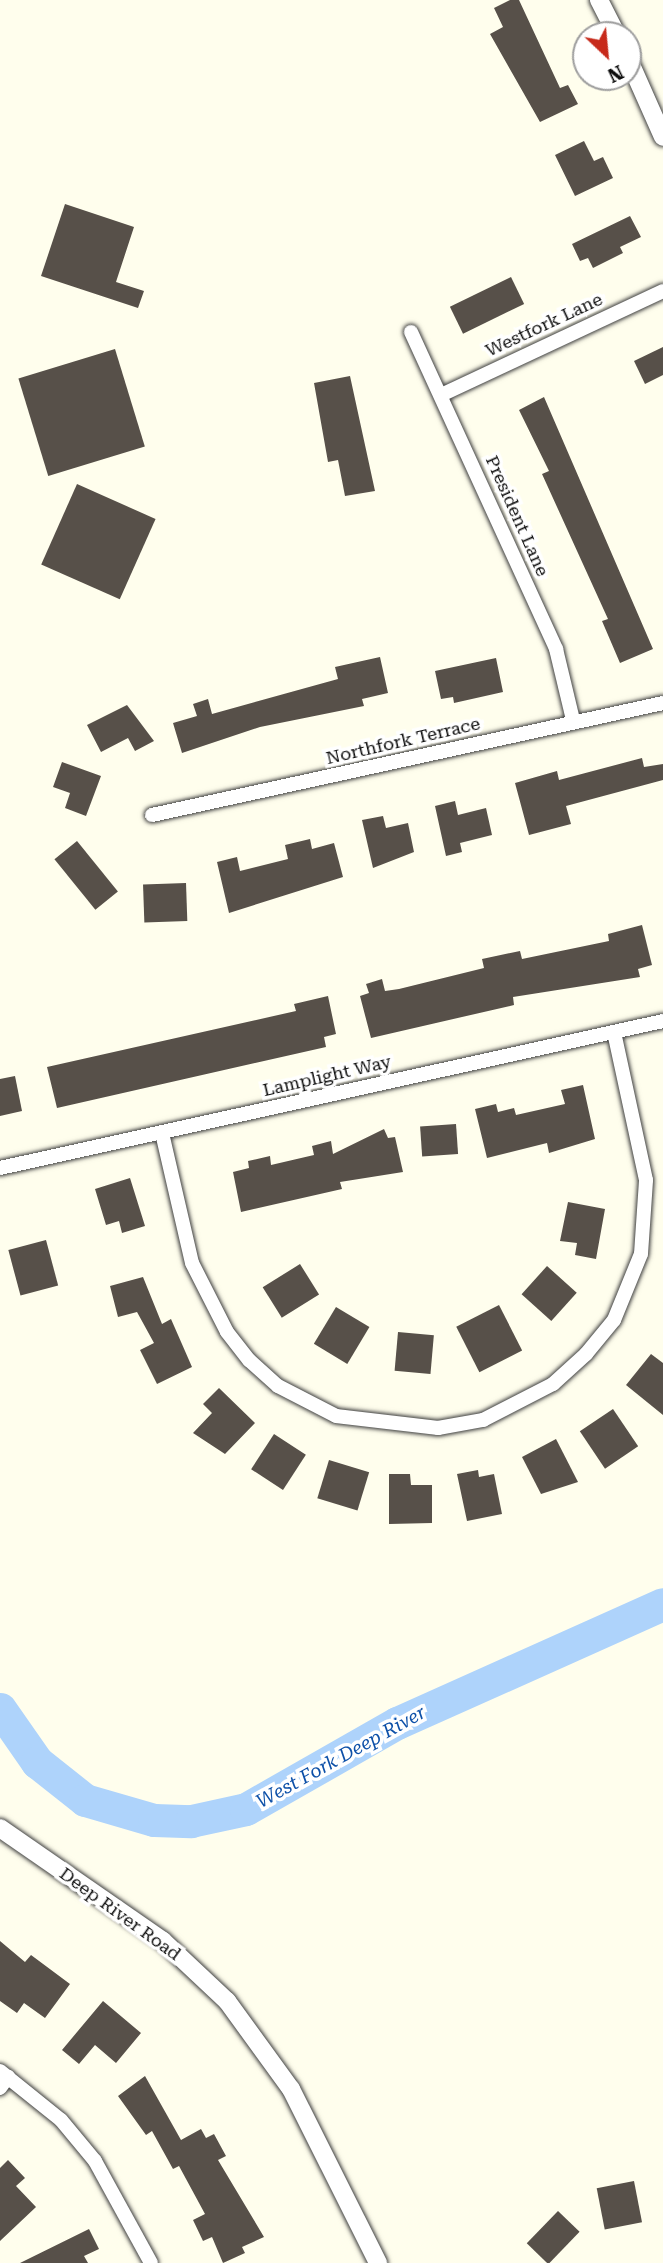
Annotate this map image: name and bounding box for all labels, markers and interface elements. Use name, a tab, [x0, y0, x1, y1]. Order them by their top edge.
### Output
north arrow	[572, 21, 642, 91]
text: N	[604, 60, 627, 87]
street label: Westfork Lane	[482, 288, 606, 362]
street label: President Lane	[481, 452, 553, 580]
street label: Northfork Terrace	[324, 713, 482, 769]
street label: Lamplight Way	[261, 1051, 393, 1101]
water label: West Fork Deep River	[252, 1701, 430, 1813]
street label: Deep River Road	[55, 1863, 185, 1965]

